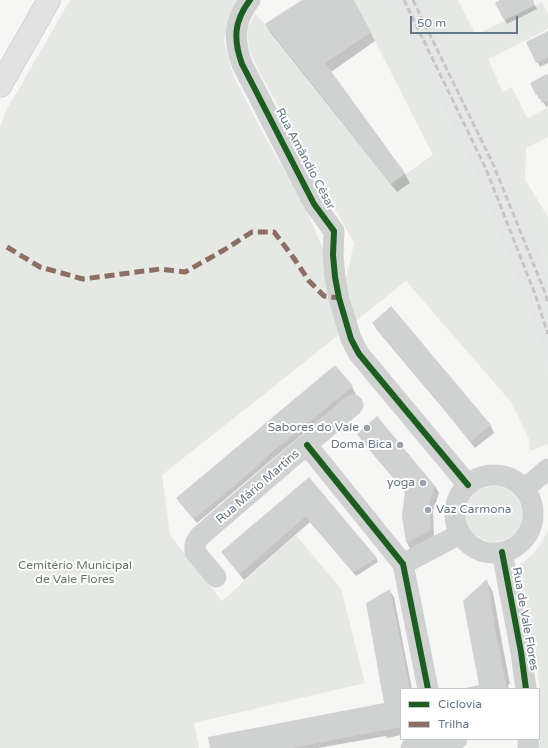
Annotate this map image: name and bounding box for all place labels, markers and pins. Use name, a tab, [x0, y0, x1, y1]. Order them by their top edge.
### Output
place label: Sabores do Vale	[268, 421, 359, 435]
marker: Sabores do Vale	[362, 423, 372, 433]
place label: Doma Bica	[331, 438, 392, 452]
marker: Doma Bica	[395, 440, 405, 450]
place label: yoga	[387, 476, 415, 490]
marker: yoga	[418, 478, 428, 488]
place label: Vaz Carmona	[436, 503, 512, 517]
marker: Vaz Carmona	[423, 505, 433, 515]

